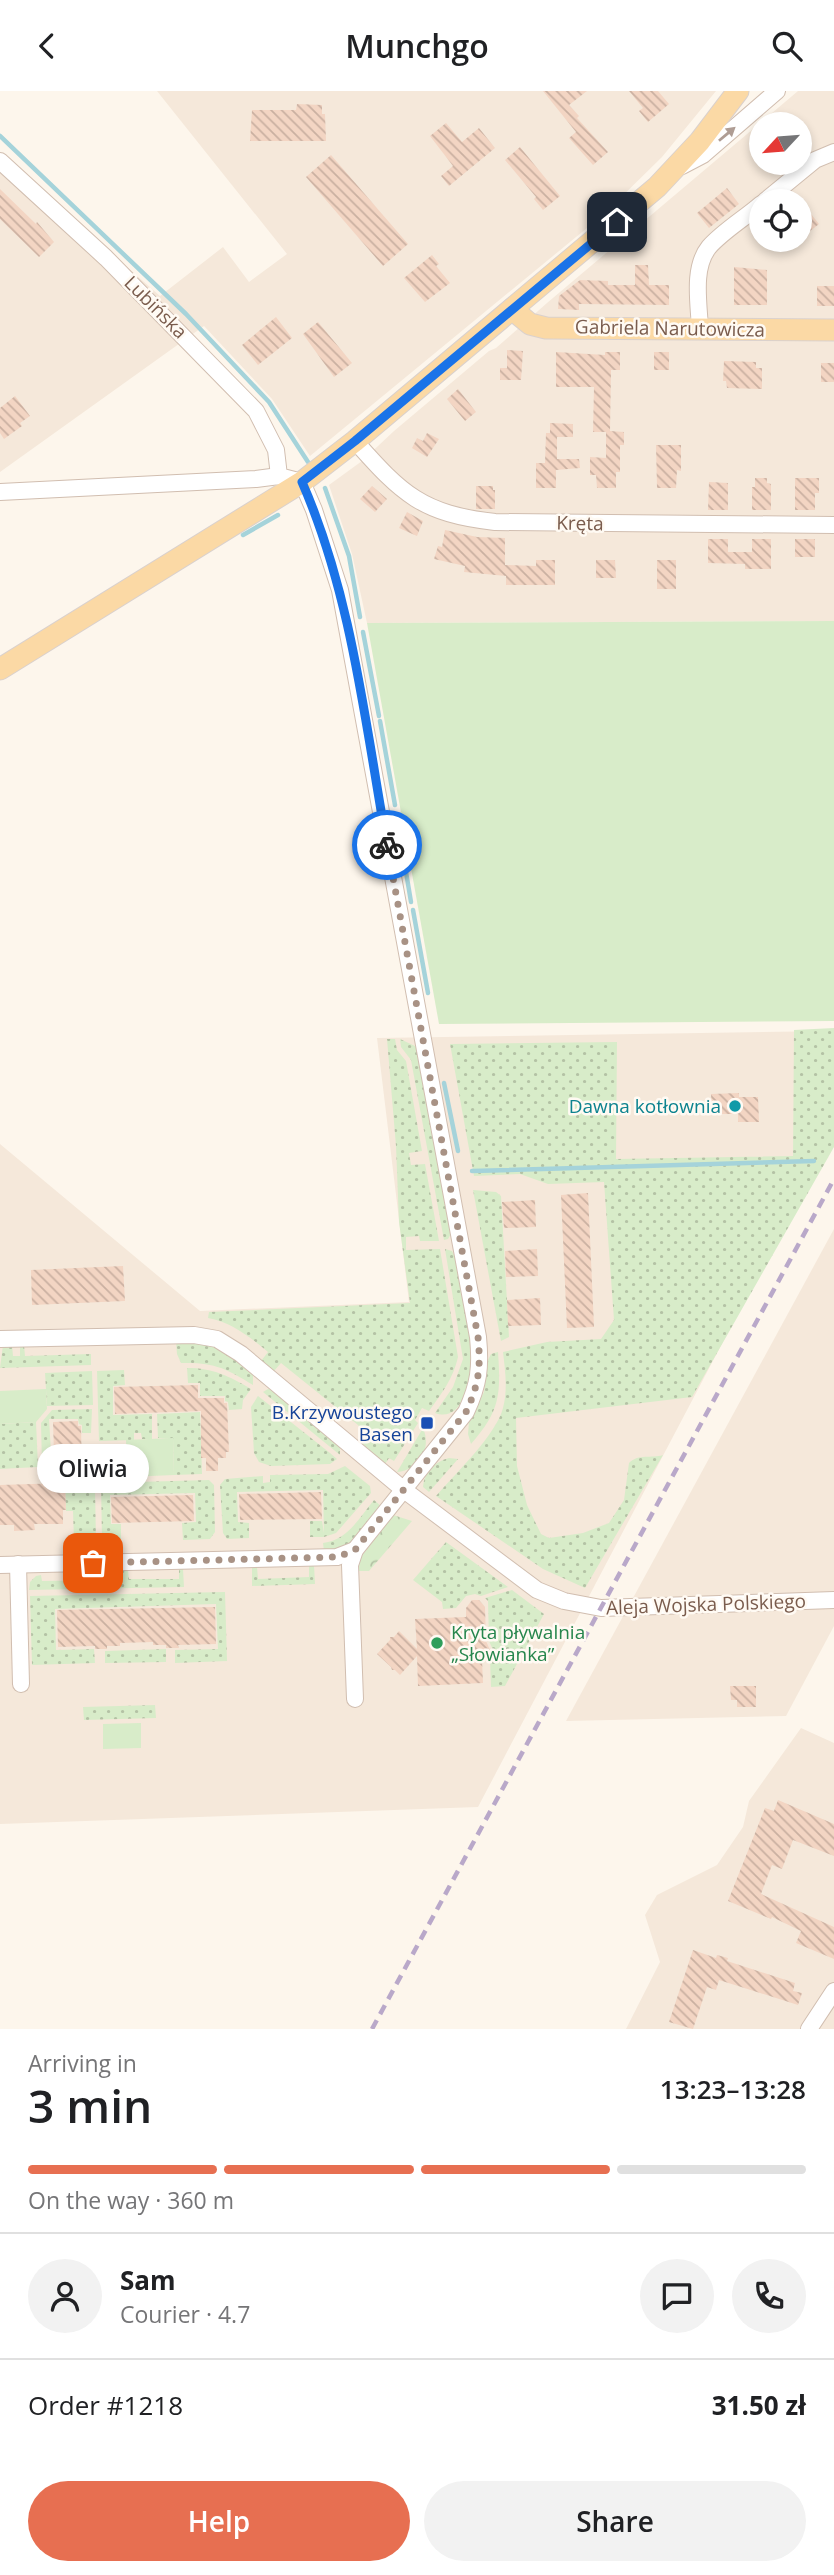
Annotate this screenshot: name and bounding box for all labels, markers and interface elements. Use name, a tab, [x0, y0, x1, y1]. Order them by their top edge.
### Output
text: Munchgo	[345, 24, 489, 67]
icon: back	[28, 27, 66, 65]
icon: search	[768, 27, 806, 65]
north arrow	[749, 112, 812, 175]
map controls	[749, 112, 812, 252]
one-way arrow	[719, 127, 736, 142]
button: locate	[749, 189, 812, 252]
pin	[587, 192, 647, 252]
icon: home	[598, 203, 636, 241]
street label: Lubińska	[119, 270, 193, 344]
street label: Gabriela Narutowicza	[575, 313, 765, 343]
street label: Kręta	[556, 510, 604, 536]
courier	[352, 810, 422, 880]
icon: bike	[368, 826, 406, 864]
place label: Dawna kotłownia	[569, 1093, 721, 1119]
marker: Dawna kotłownia	[727, 1098, 743, 1114]
place label: B.Krzywoustego Basen	[272, 1399, 413, 1447]
marker: B.Krzywoustego Basen	[419, 1415, 435, 1431]
callout: Oliwia	[37, 1444, 149, 1493]
text: Oliwia	[58, 1452, 128, 1484]
pin	[63, 1533, 123, 1593]
icon: bag	[74, 1544, 112, 1582]
street label: Aleja Wojska Polskiego	[606, 1588, 806, 1620]
place label: Kryta pływalnia „Słowianka”	[451, 1619, 585, 1667]
marker: Kryta pływalnia „Słowianka”	[429, 1635, 445, 1651]
text: Arriving in	[28, 2047, 137, 2079]
text: 13:23–13:28	[660, 2071, 806, 2107]
text: 3 min	[28, 2074, 152, 2136]
text: On the way · 360 m	[28, 2184, 234, 2216]
button: person	[28, 2259, 102, 2333]
button: chat	[640, 2259, 714, 2333]
button: phone	[732, 2259, 806, 2333]
text: Sam	[120, 2262, 176, 2298]
text: Courier · 4.7	[120, 2298, 250, 2330]
text: Order #1218	[28, 2387, 183, 2423]
text: 31.50 zł	[712, 2387, 806, 2423]
button: Help	[28, 2481, 410, 2561]
button: Share	[424, 2481, 806, 2561]

